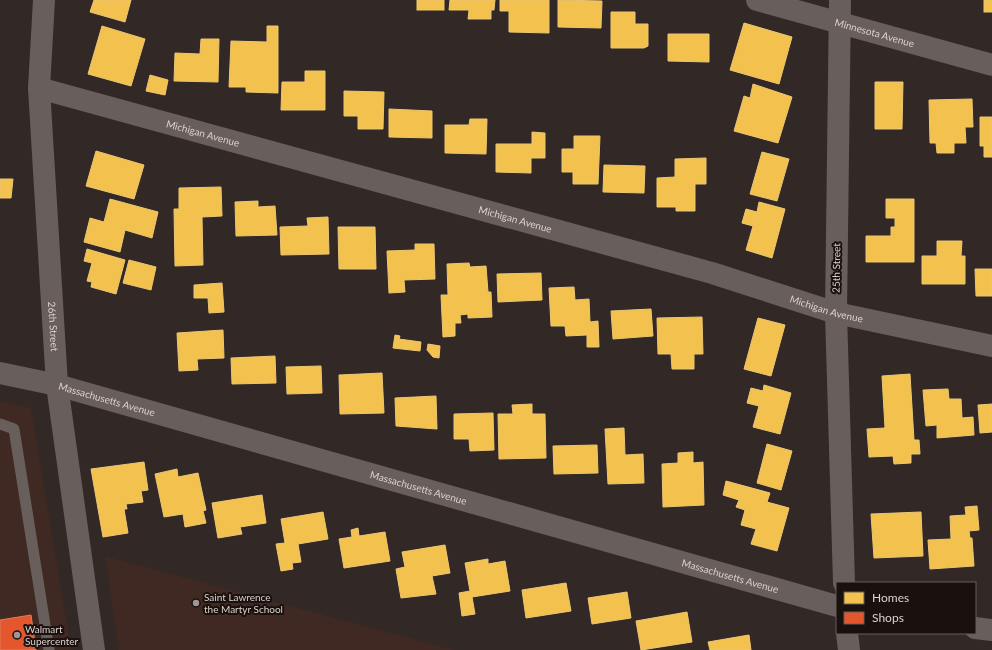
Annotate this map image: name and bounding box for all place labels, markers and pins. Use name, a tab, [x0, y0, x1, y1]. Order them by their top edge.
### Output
place label: Saint Lawrence the Martyr School	[204, 591, 283, 615]
marker: Saint Lawrence the Martyr School	[191, 598, 201, 608]
place label: Walmart Supercenter	[25, 623, 79, 647]
marker: Walmart Supercenter	[12, 630, 22, 640]

